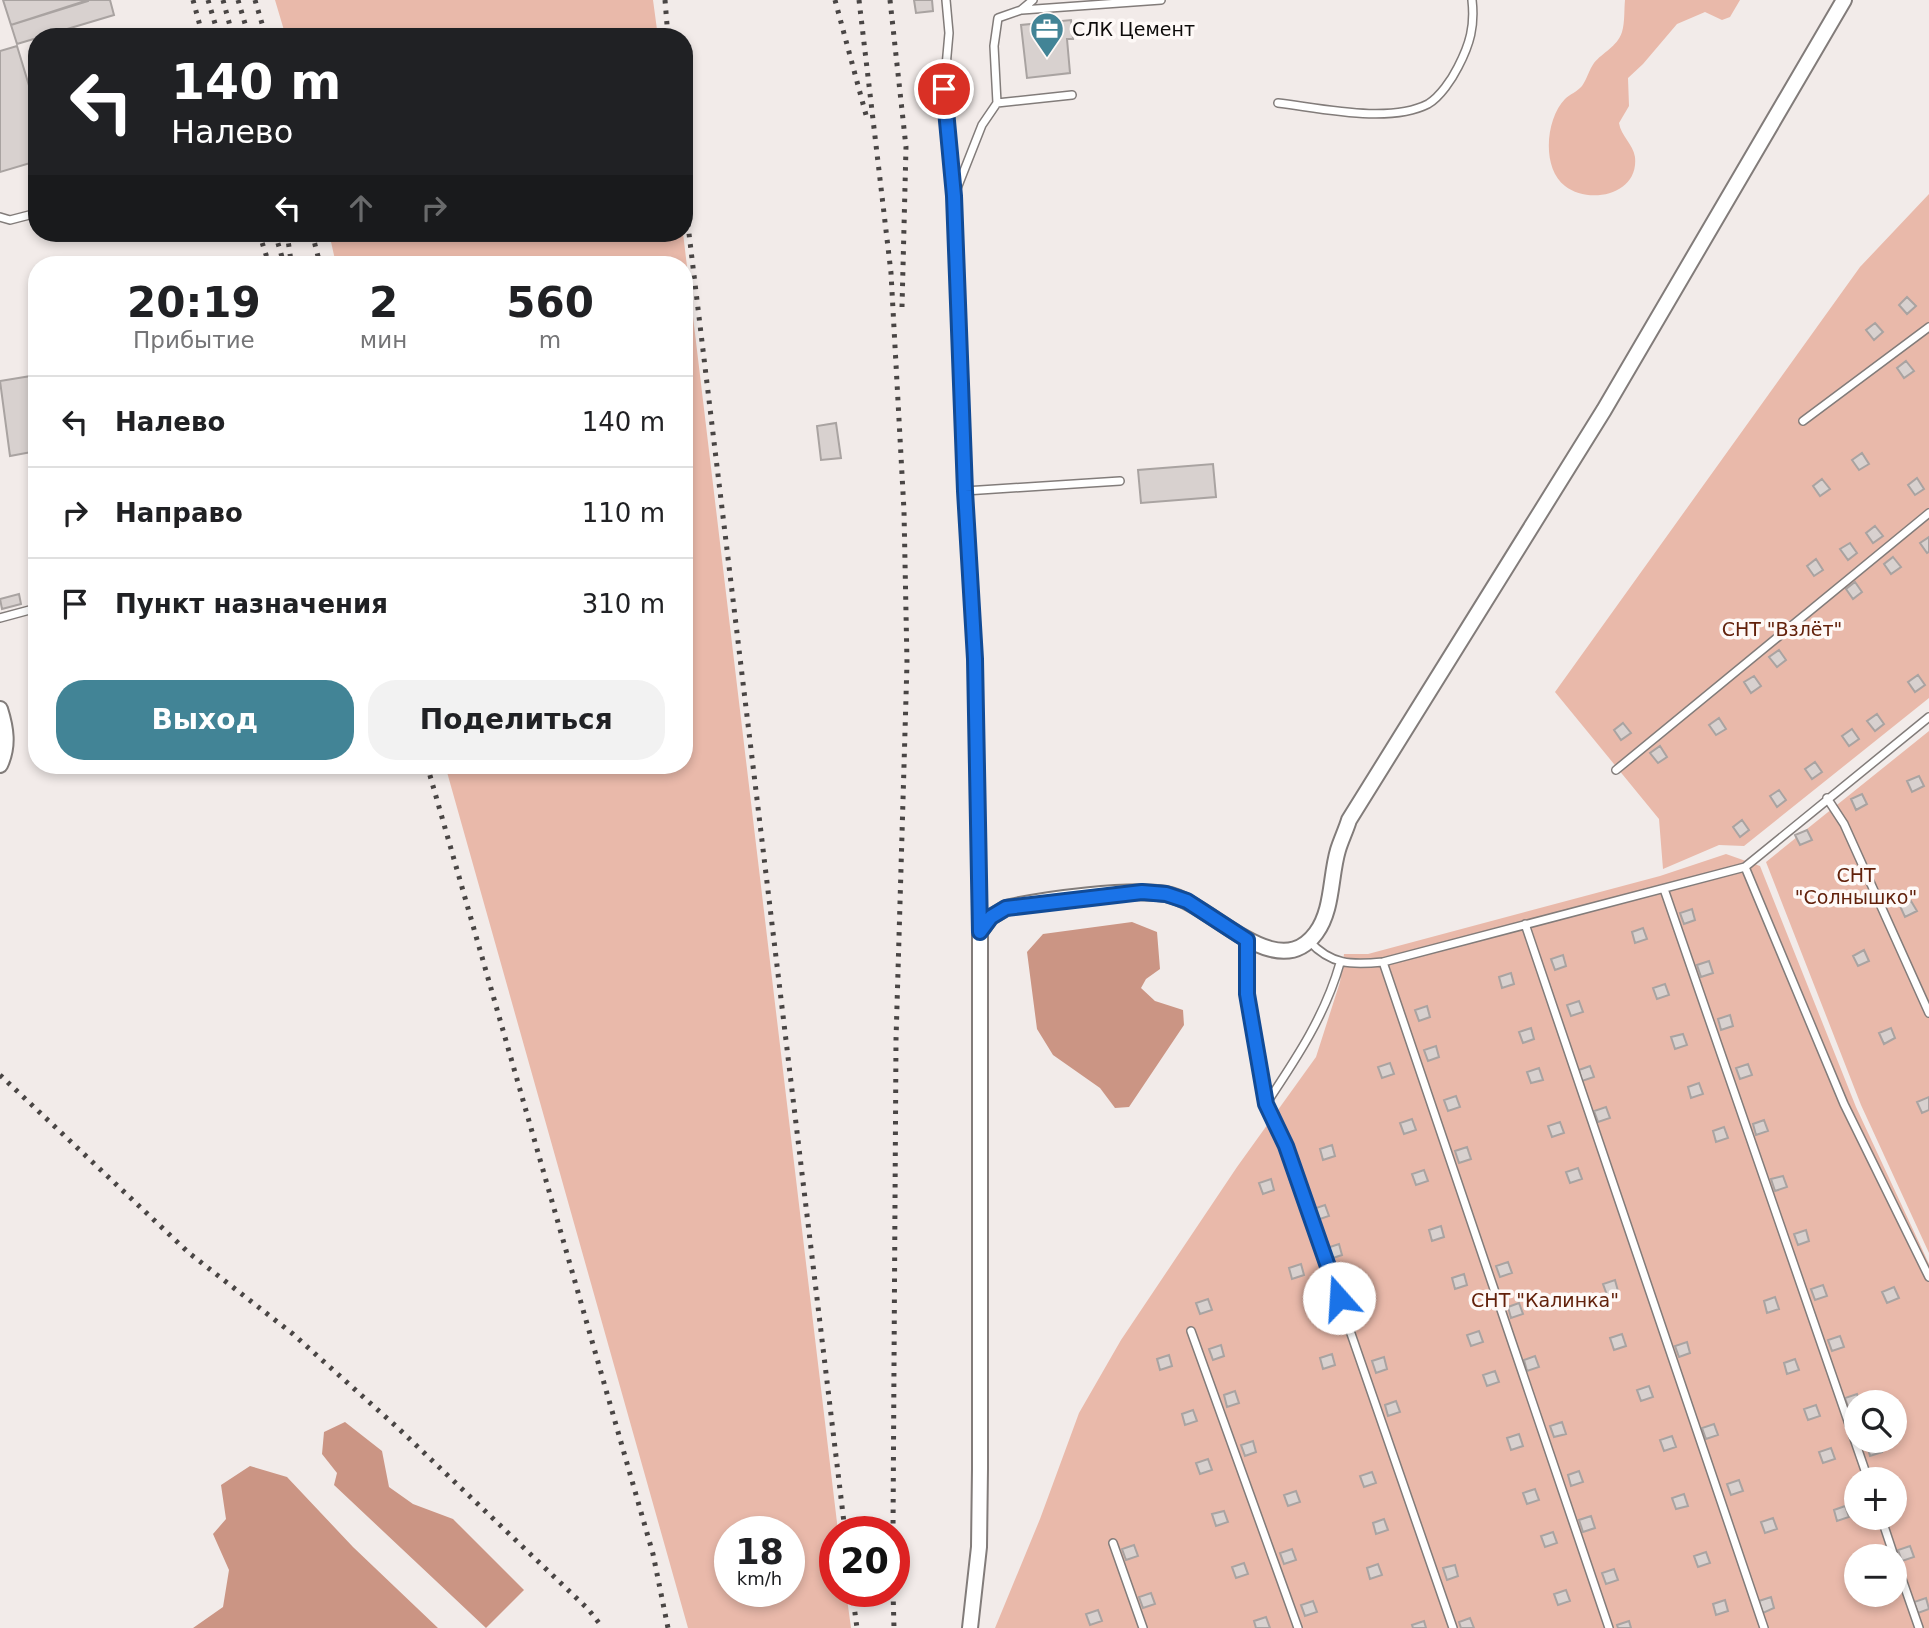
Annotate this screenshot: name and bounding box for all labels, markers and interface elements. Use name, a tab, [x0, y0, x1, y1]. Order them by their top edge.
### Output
office icon: СЛК Цемент	[1028, 10, 1066, 59]
place label: СЛК Цемент	[1072, 18, 1195, 40]
text: 140 m	[171, 54, 341, 111]
icon: left	[56, 56, 147, 147]
pin	[914, 59, 974, 119]
icon: arrive	[925, 70, 963, 108]
text: Налево	[171, 113, 293, 151]
icon: left	[269, 189, 307, 227]
icon: ahead	[342, 189, 380, 227]
icon: right	[415, 189, 453, 227]
text: 20:19	[127, 278, 261, 327]
text: 2	[369, 278, 398, 327]
text: 560	[506, 278, 594, 327]
text: Прибытие	[133, 327, 255, 353]
text: мин	[360, 327, 407, 353]
text: m	[539, 327, 561, 353]
icon: left	[56, 403, 94, 441]
text: Налево	[115, 407, 225, 437]
text: 140 m	[582, 407, 665, 437]
icon: right	[56, 494, 94, 532]
text: Направо	[115, 498, 243, 528]
text: 110 m	[582, 498, 665, 528]
icon: arrive	[56, 585, 94, 623]
text: Пункт назначения	[115, 589, 388, 619]
text: 310 m	[582, 589, 665, 619]
park label: СНТ "Взлёт"	[1722, 618, 1842, 640]
button: Выход	[56, 680, 354, 760]
button: Поделиться	[368, 680, 665, 760]
park label: СНТ "Солнышко"	[1795, 864, 1917, 908]
position arrow	[1302, 1261, 1376, 1335]
park label: СНТ "Калинка"	[1471, 1289, 1619, 1311]
map controls	[1844, 1390, 1907, 1607]
button: search	[1844, 1390, 1907, 1453]
button: +	[1844, 1467, 1907, 1530]
speed limit sign: 20	[819, 1516, 910, 1607]
text: 18	[735, 1532, 784, 1572]
button: −	[1844, 1544, 1907, 1607]
text: km/h	[737, 1568, 782, 1589]

